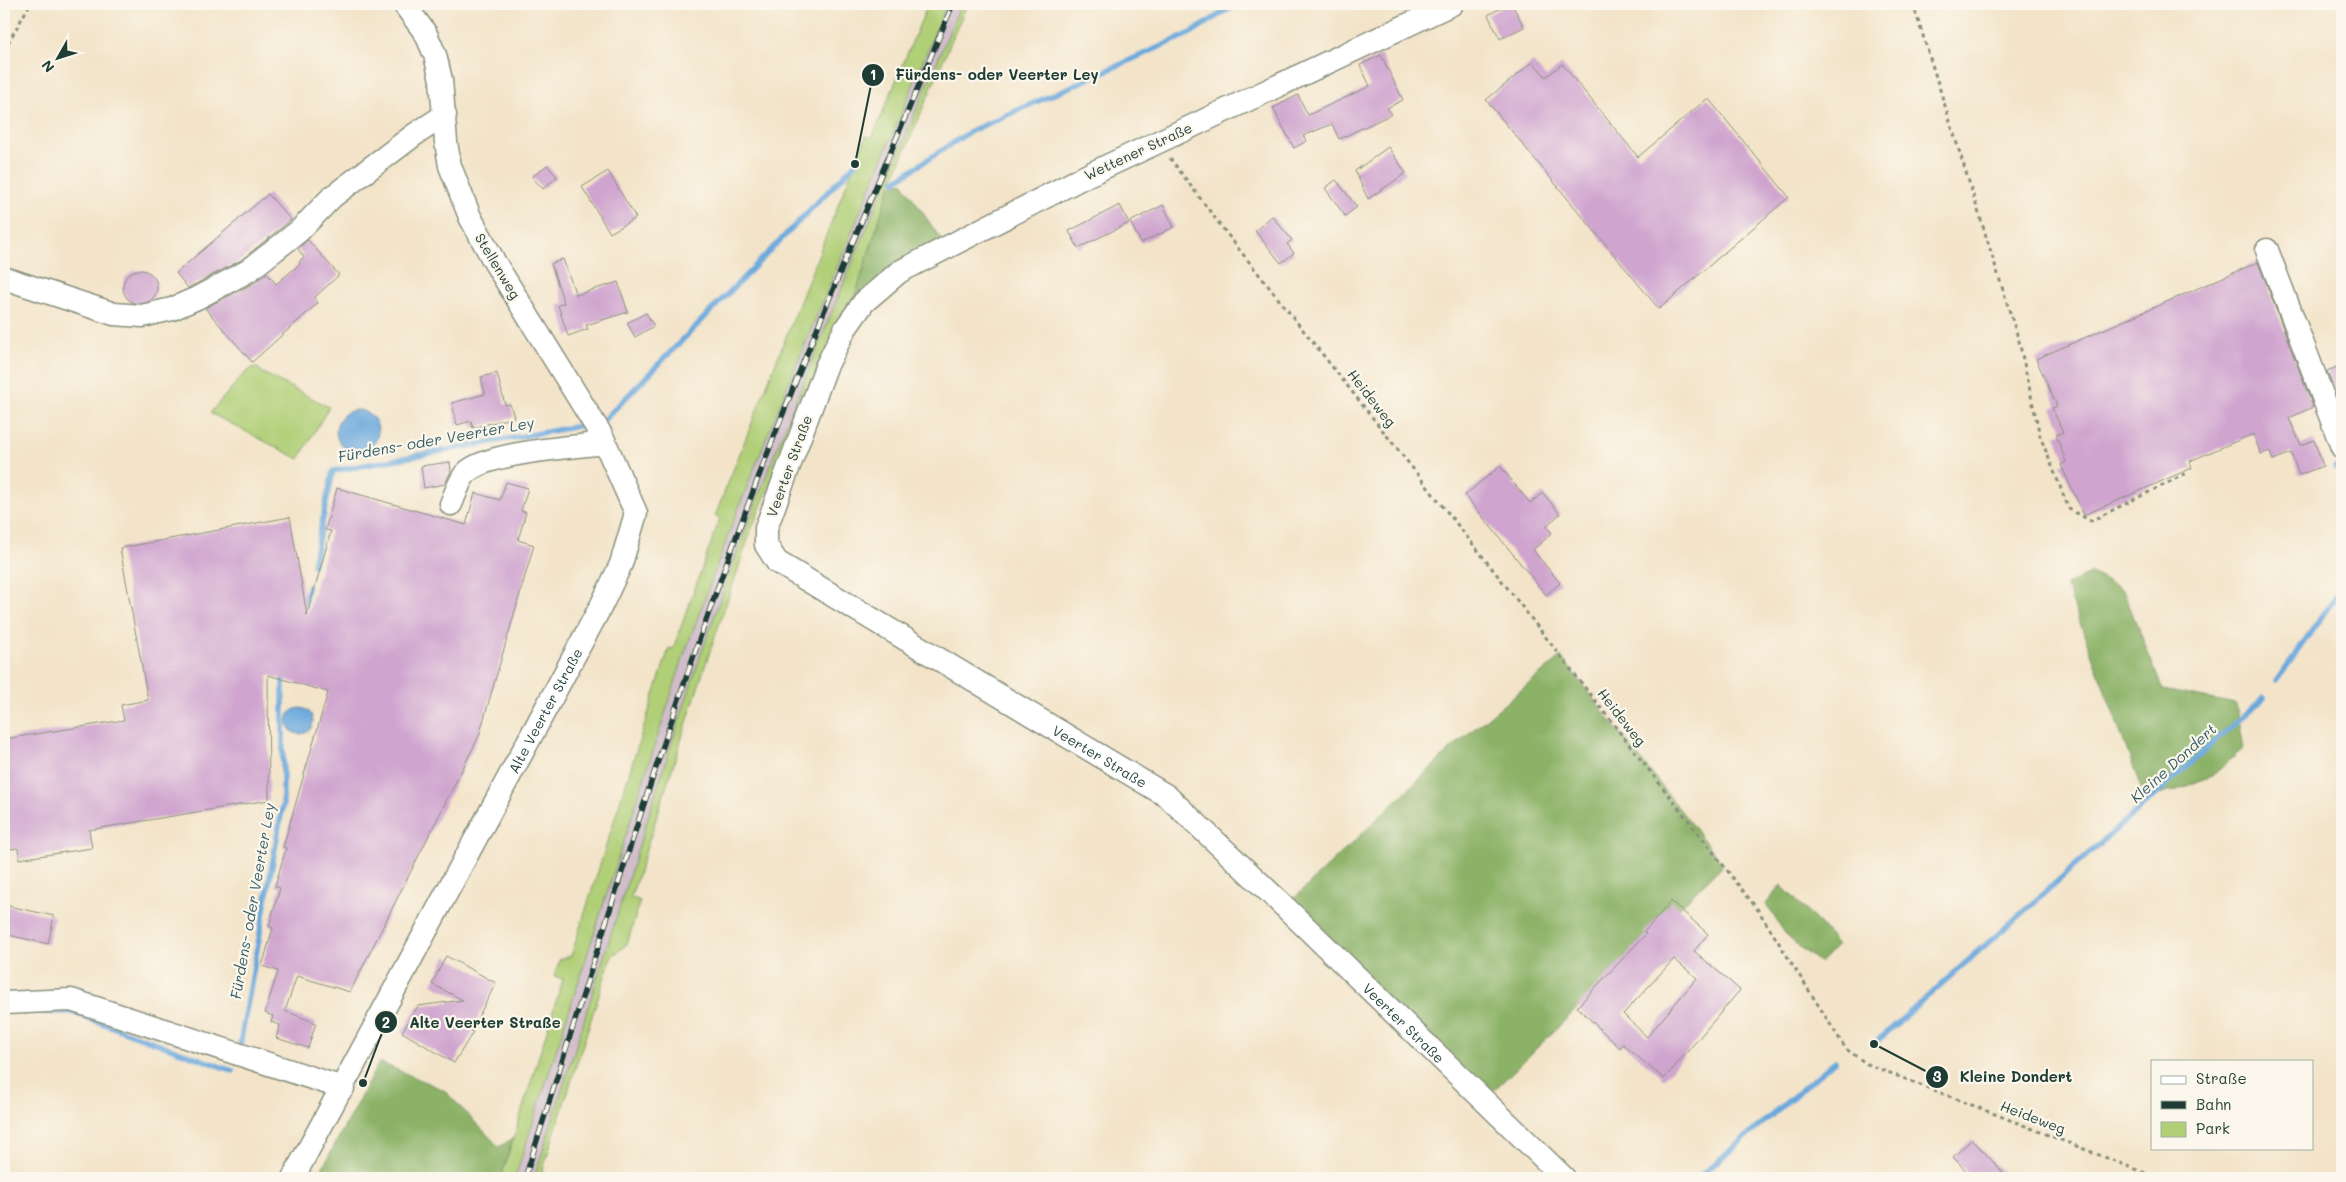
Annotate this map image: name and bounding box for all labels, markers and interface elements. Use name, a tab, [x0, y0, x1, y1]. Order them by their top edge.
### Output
north arrow	[32, 32, 82, 82]
text: N	[37, 56, 58, 77]
callout: Fürdens- oder Veerter Ley	[861, 60, 1109, 90]
text: 1	[870, 64, 876, 84]
text: Fürdens- oder Veerter Ley	[895, 64, 1099, 84]
street label: Wettener Straße	[1081, 118, 1195, 184]
street label: Stellenweg	[471, 229, 525, 303]
street label: Heideweg	[1344, 365, 1400, 431]
water label: Fürdens- oder Veerter Ley	[336, 412, 536, 466]
street label: Veerter Straße	[762, 412, 816, 520]
street label: Alte Veerter Straße	[503, 644, 586, 776]
street label: Heideweg	[1594, 684, 1650, 750]
water label: Kleine Dondert	[2126, 719, 2220, 807]
street label: Veerter Straße	[1049, 720, 1151, 792]
water label: Fürdens- oder Veerter Ley	[225, 801, 279, 1001]
street label: Veerter Straße	[1359, 978, 1449, 1067]
callout: Alte Veerter Straße	[374, 1007, 570, 1037]
text: 2	[382, 1012, 390, 1032]
text: Alte Veerter Straße	[409, 1012, 561, 1032]
legend	[2151, 1060, 2314, 1150]
callout: Kleine Dondert	[1925, 1062, 2082, 1092]
text: 3	[1932, 1066, 1942, 1086]
text: Kleine Dondert	[1960, 1066, 2072, 1086]
text: Straße	[2196, 1068, 2247, 1088]
text: Bahn	[2196, 1094, 2231, 1114]
street label: Heideweg	[1998, 1096, 2068, 1138]
text: Park	[2196, 1118, 2230, 1138]

